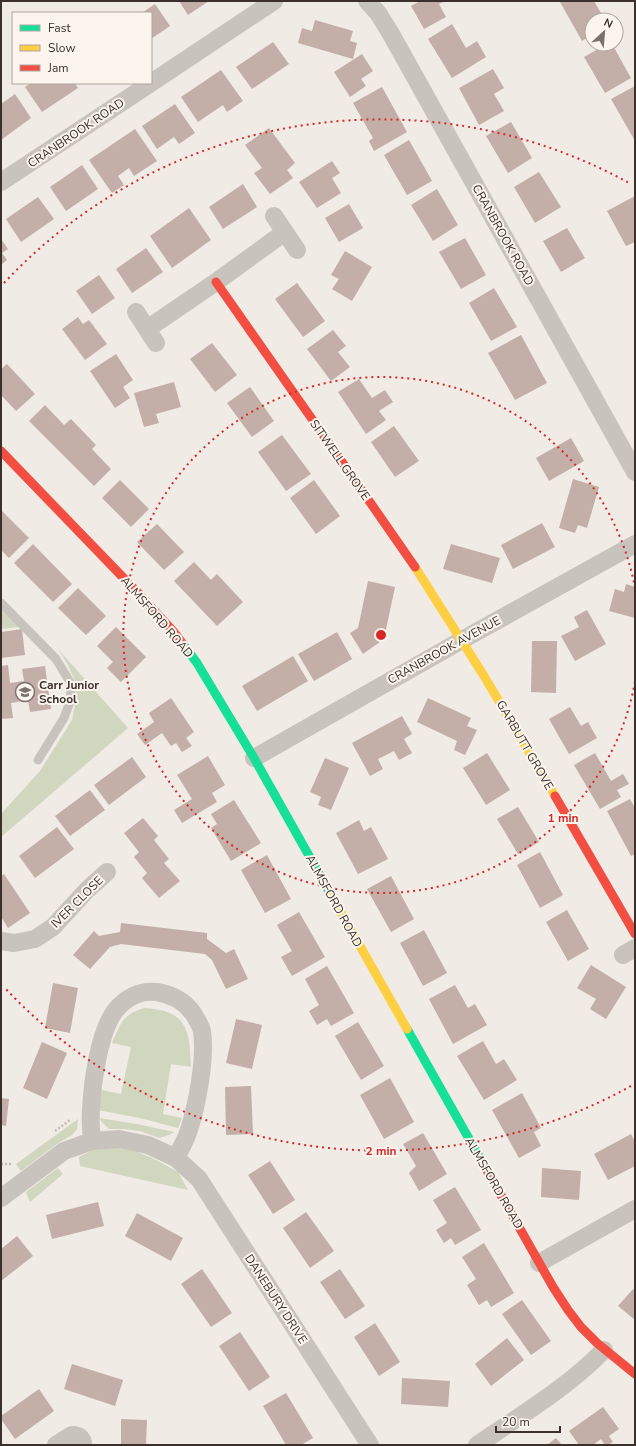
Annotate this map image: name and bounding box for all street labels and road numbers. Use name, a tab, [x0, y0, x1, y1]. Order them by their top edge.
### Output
street label: CRANBROOK ROAD	[25, 95, 128, 171]
street label: CRANBROOK ROAD	[469, 182, 538, 289]
street label: SITWELL GROVE	[306, 416, 374, 504]
street label: ALMSFORD ROAD	[117, 573, 197, 661]
street label: CRANBROOK AVENUE	[385, 612, 503, 688]
street label: GARBUTT GROVE	[493, 697, 557, 793]
street label: ALMSFORD ROAD	[302, 852, 366, 950]
street label: IVER CLOSE	[48, 873, 106, 931]
street label: ALMSFORD ROAD	[461, 1134, 527, 1232]
street label: DANEBURY DRIVE	[241, 1251, 311, 1347]

